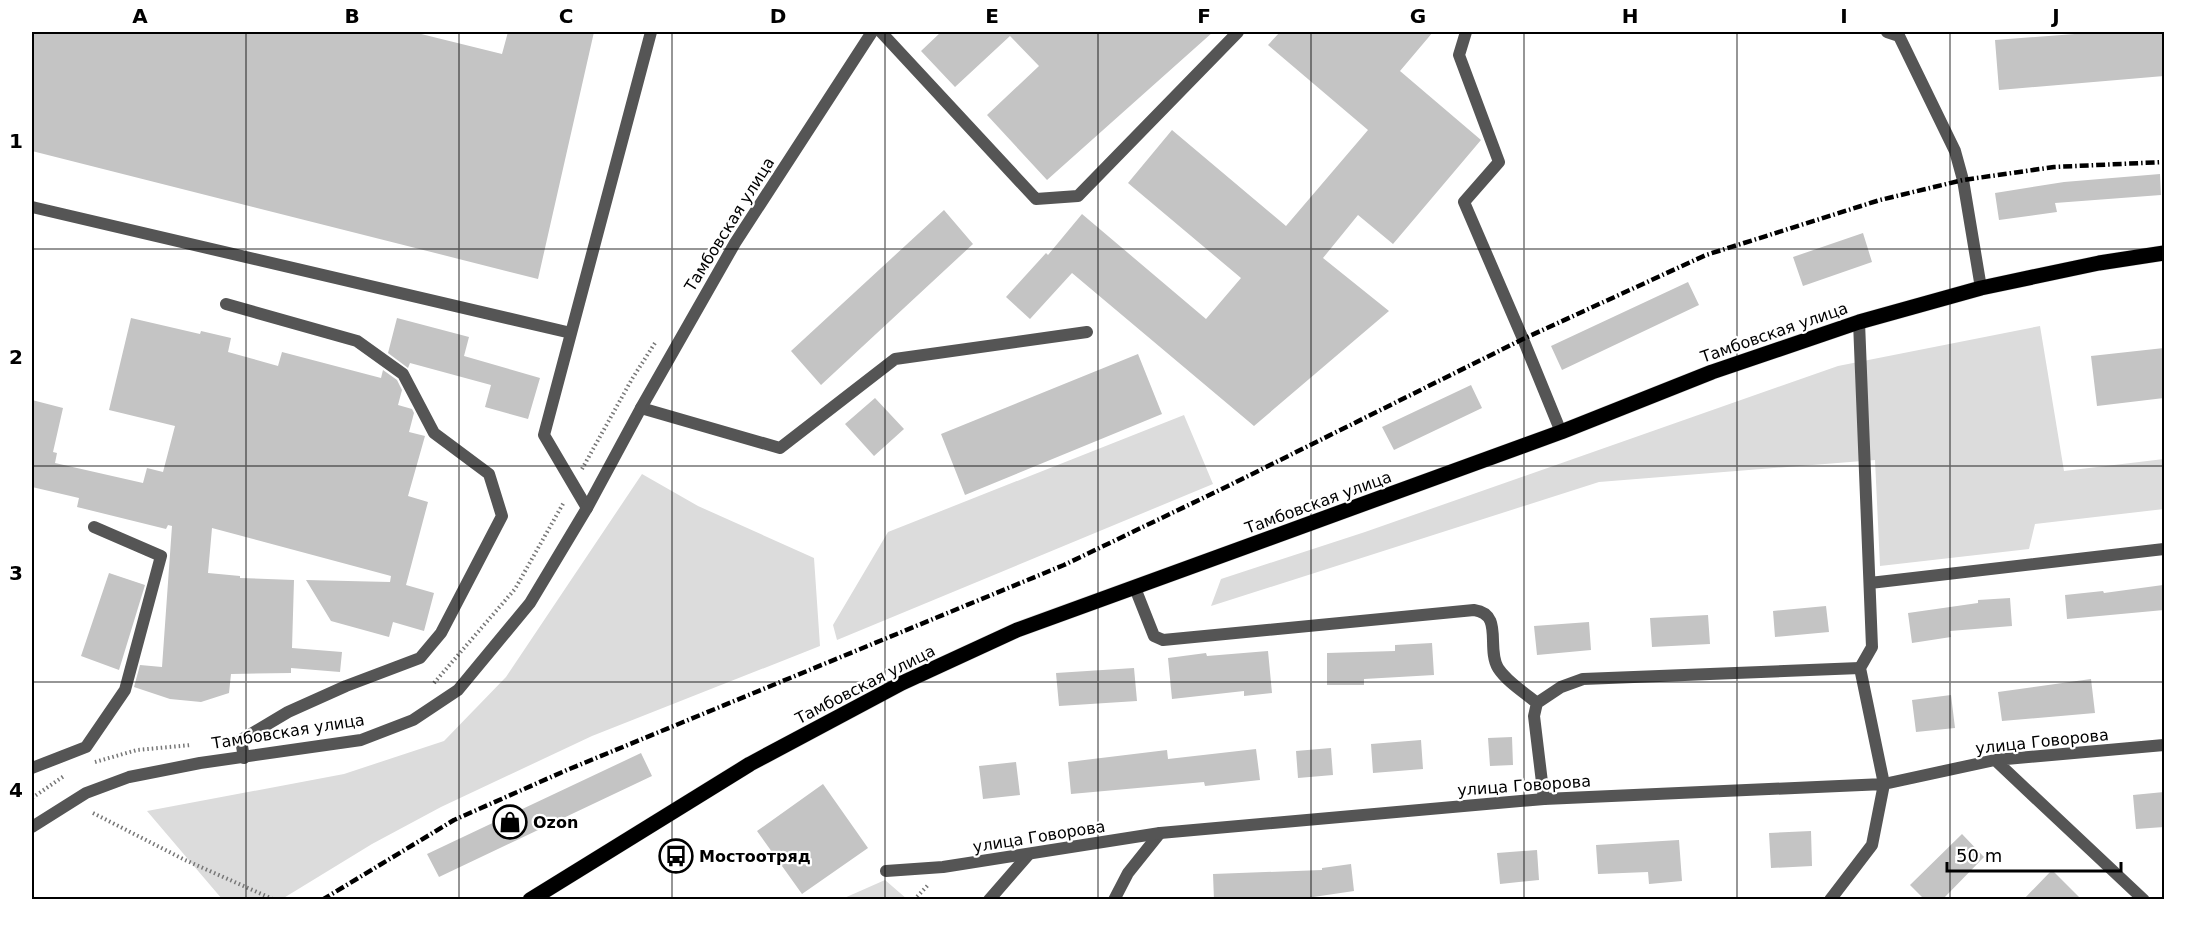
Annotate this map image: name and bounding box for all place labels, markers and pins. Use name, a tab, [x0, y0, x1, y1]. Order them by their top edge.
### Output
shop icon: Ozon	[492, 804, 528, 840]
place label: Ozon	[533, 813, 578, 832]
bus stop icon: Мостоотряд	[658, 838, 694, 874]
place label: Мостоотряд	[699, 847, 811, 866]

